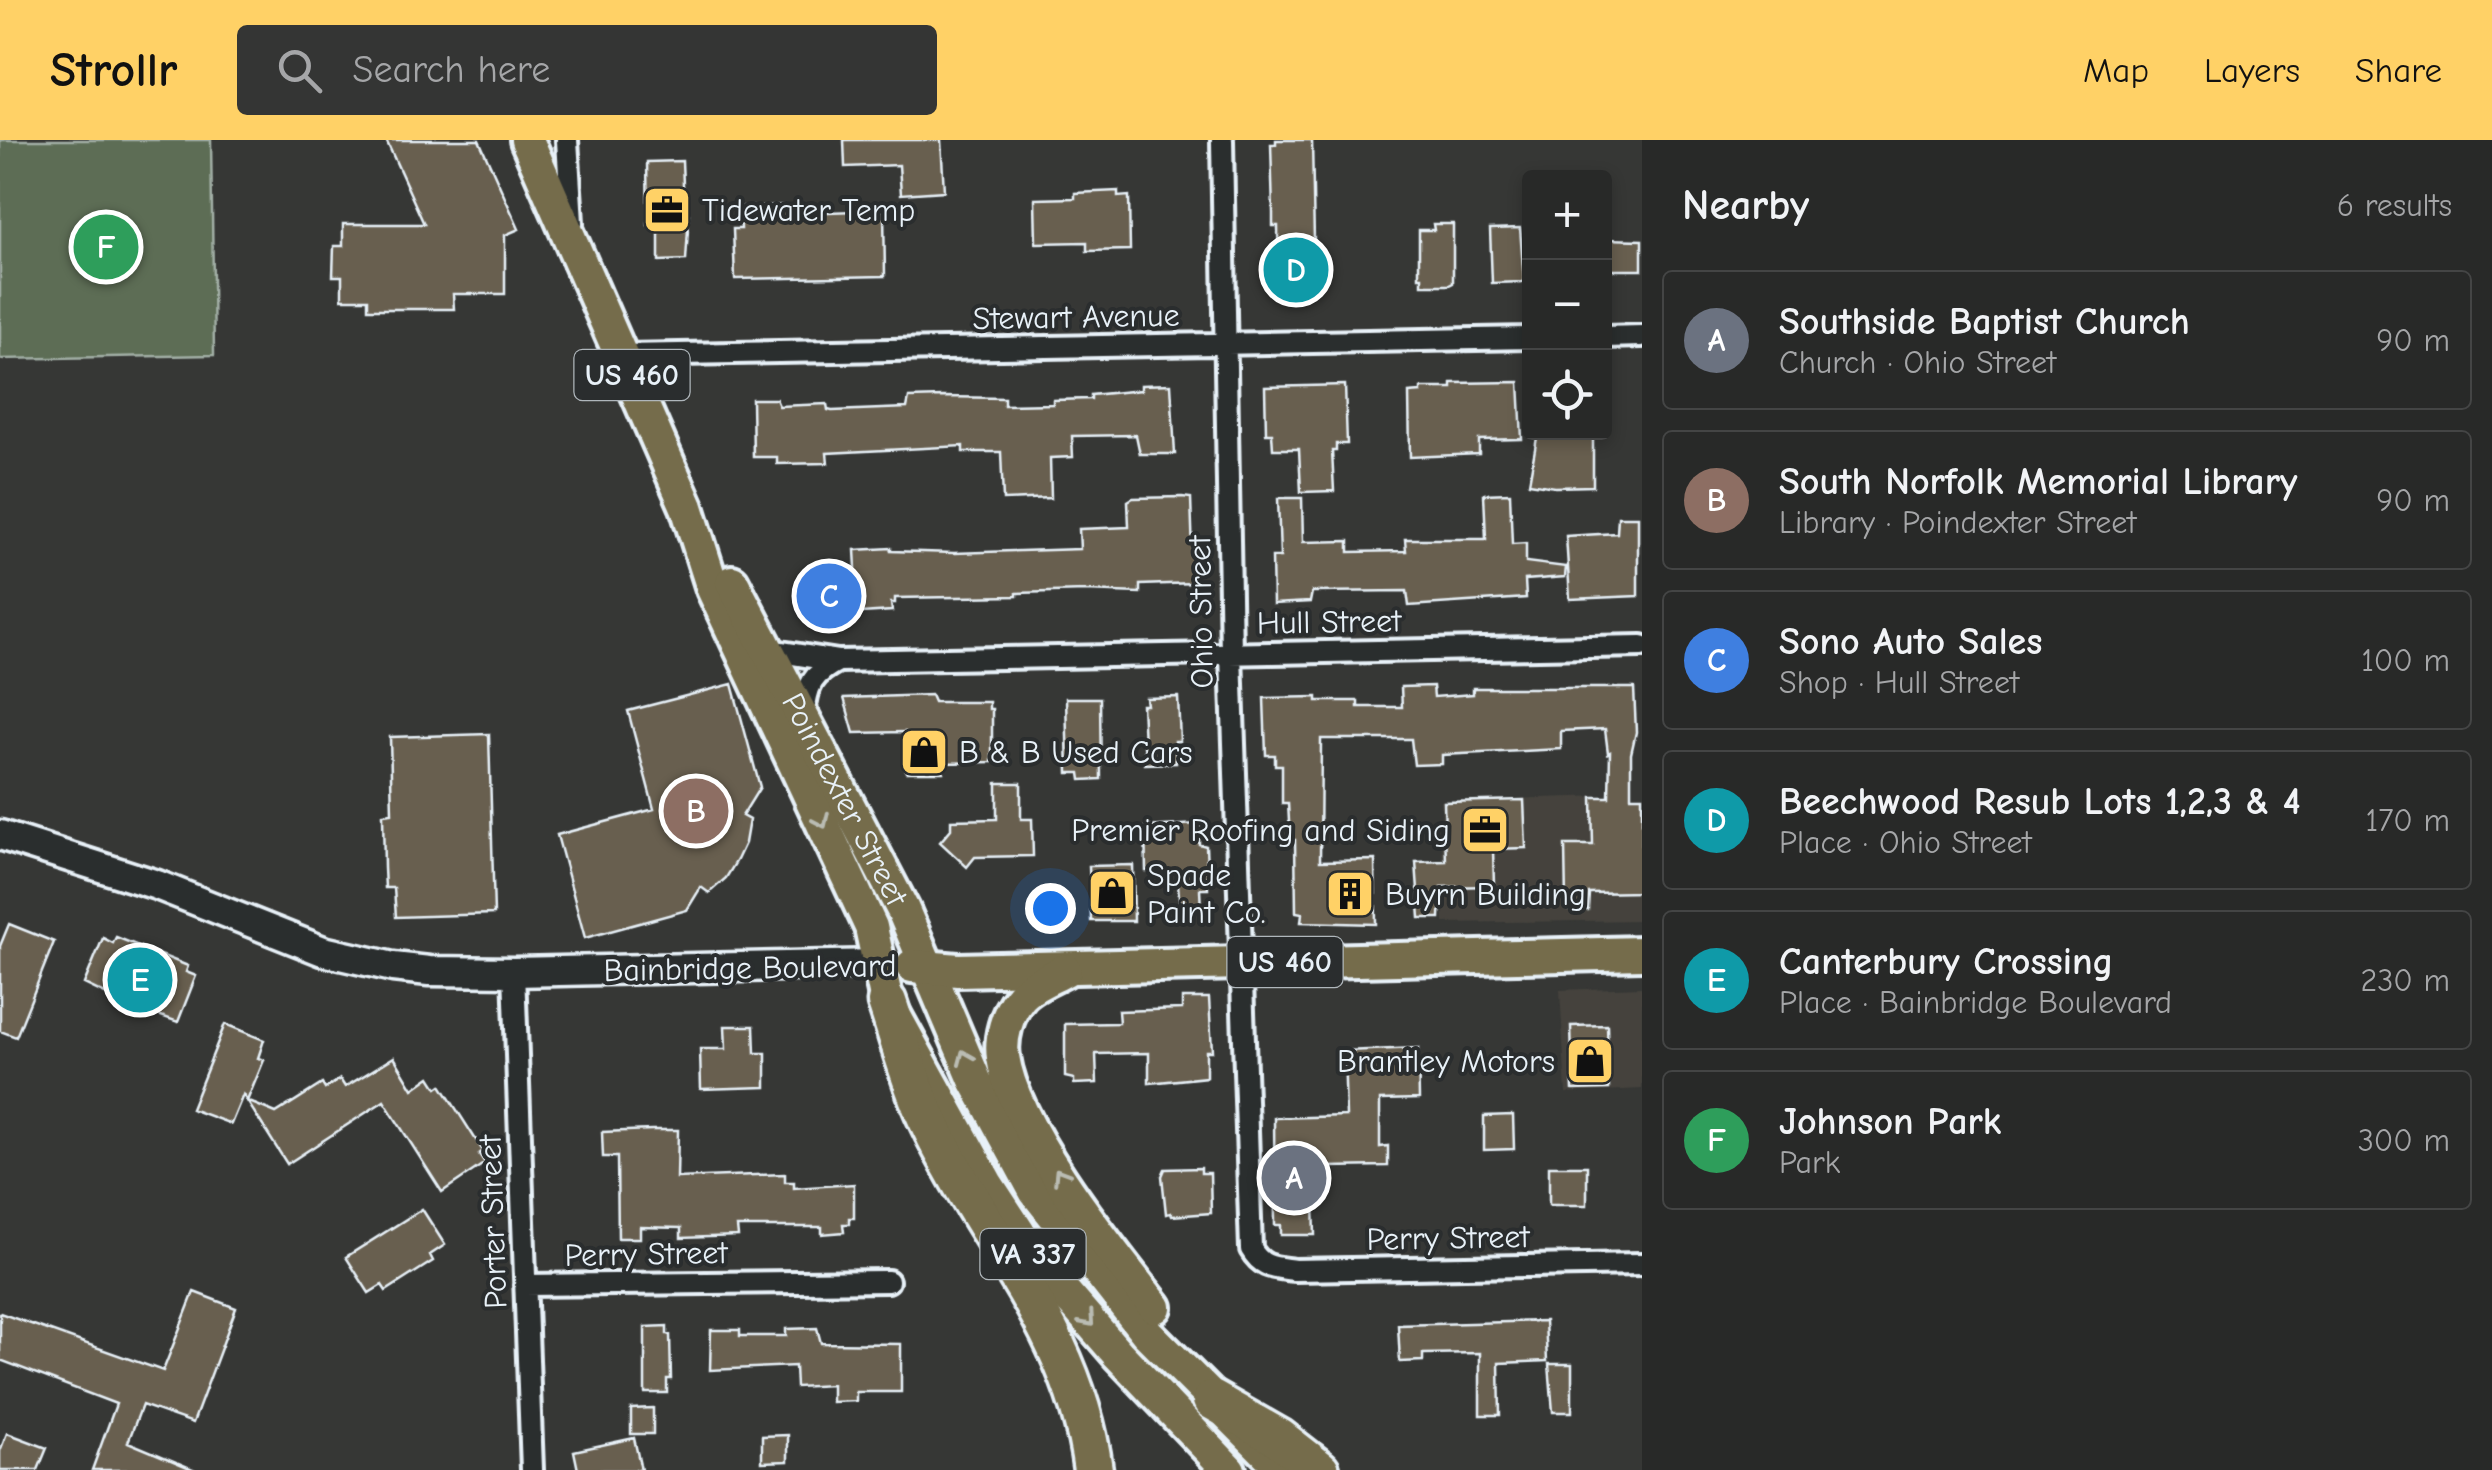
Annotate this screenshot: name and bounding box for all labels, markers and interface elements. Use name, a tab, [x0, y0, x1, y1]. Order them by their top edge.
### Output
search box	[237, 25, 937, 115]
text: Strollr	[50, 43, 177, 98]
icon: search	[272, 43, 327, 98]
text: Search here	[352, 48, 550, 92]
text: Map	[2083, 50, 2149, 91]
text: Layers	[2204, 50, 2300, 91]
text: Share	[2355, 50, 2442, 91]
map controls	[1522, 170, 1612, 440]
button: +	[1522, 170, 1612, 260]
text: Nearby	[1682, 181, 1809, 230]
office icon: Tidewater Temp	[641, 184, 693, 236]
text: 6 results	[2337, 187, 2452, 224]
place label: Tidewater Temp	[702, 192, 915, 229]
pin: F	[74, 210, 138, 284]
pin: D	[1264, 232, 1328, 308]
button: −	[1522, 260, 1612, 350]
street label: Stewart Avenue	[972, 297, 1180, 337]
text: Southside Baptist Church	[1779, 300, 2190, 344]
text: A	[1708, 322, 1725, 359]
text: 90 m	[2376, 322, 2450, 359]
text: Church · Ohio Street	[1779, 344, 2056, 381]
road number: US 460	[574, 350, 690, 400]
button: locate	[1522, 350, 1612, 440]
text: South Norfolk Memorial Library	[1779, 460, 2297, 504]
text: B	[1707, 482, 1726, 519]
text: 90 m	[2376, 482, 2450, 519]
text: Library · Poindexter Street	[1779, 504, 2136, 541]
street label: Ohio Street	[1181, 534, 1221, 689]
pin: C	[796, 558, 862, 634]
street label: Hull Street	[1257, 602, 1402, 642]
text: Sono Auto Sales	[1779, 620, 2042, 664]
text: C	[1707, 642, 1726, 679]
text: 100 m	[2361, 642, 2450, 679]
text: Shop · Hull Street	[1779, 664, 2019, 701]
street label: Poindexter Street	[775, 687, 916, 913]
shop icon: B & B Used Cars	[898, 726, 950, 778]
place label: B & B Used Cars	[959, 734, 1193, 771]
pin: B	[664, 774, 728, 848]
text: Beechwood Resub Lots 1,2,3 & 4	[1779, 780, 2301, 824]
text: D	[1707, 802, 1726, 839]
text: 170 m	[2366, 802, 2450, 839]
office icon: Premier Roofing and Siding	[1459, 804, 1511, 856]
one-way arrow	[810, 811, 830, 829]
place label: Premier Roofing and Siding	[1071, 812, 1450, 849]
text: Place · Ohio Street	[1779, 824, 2032, 861]
place label: Spade Paint Co.	[1147, 857, 1266, 931]
shop icon: Spade Paint Co.	[1086, 867, 1138, 919]
building icon: Buyrn Building	[1324, 868, 1376, 920]
place label: Buyrn Building	[1385, 876, 1586, 913]
your location	[1025, 883, 1076, 934]
road number: US 460	[1228, 937, 1342, 987]
text: Canterbury Crossing	[1779, 940, 2113, 984]
pin: E	[108, 942, 172, 1018]
street label: Bainbridge Boulevard	[603, 947, 897, 989]
text: E	[1707, 962, 1726, 999]
text: 230 m	[2360, 962, 2450, 999]
text: Place · Bainbridge Boulevard	[1779, 984, 2172, 1021]
shop icon: Brantley Motors	[1564, 1035, 1616, 1087]
place label: Brantley Motors	[1337, 1043, 1555, 1080]
one-way arrow	[957, 1050, 977, 1067]
text: Johnson Park	[1779, 1100, 2001, 1144]
text: F	[1707, 1122, 1726, 1159]
text: 300 m	[2358, 1122, 2450, 1159]
street label: Porter Street	[471, 1134, 515, 1310]
pin: A	[1262, 1140, 1326, 1216]
text: Park	[1779, 1144, 1840, 1181]
one-way arrow	[1053, 1168, 1072, 1186]
street label: Perry Street	[1366, 1218, 1531, 1258]
road number: VA 337	[980, 1229, 1086, 1279]
street label: Perry Street	[564, 1234, 729, 1274]
one-way arrow	[1077, 1308, 1095, 1326]

